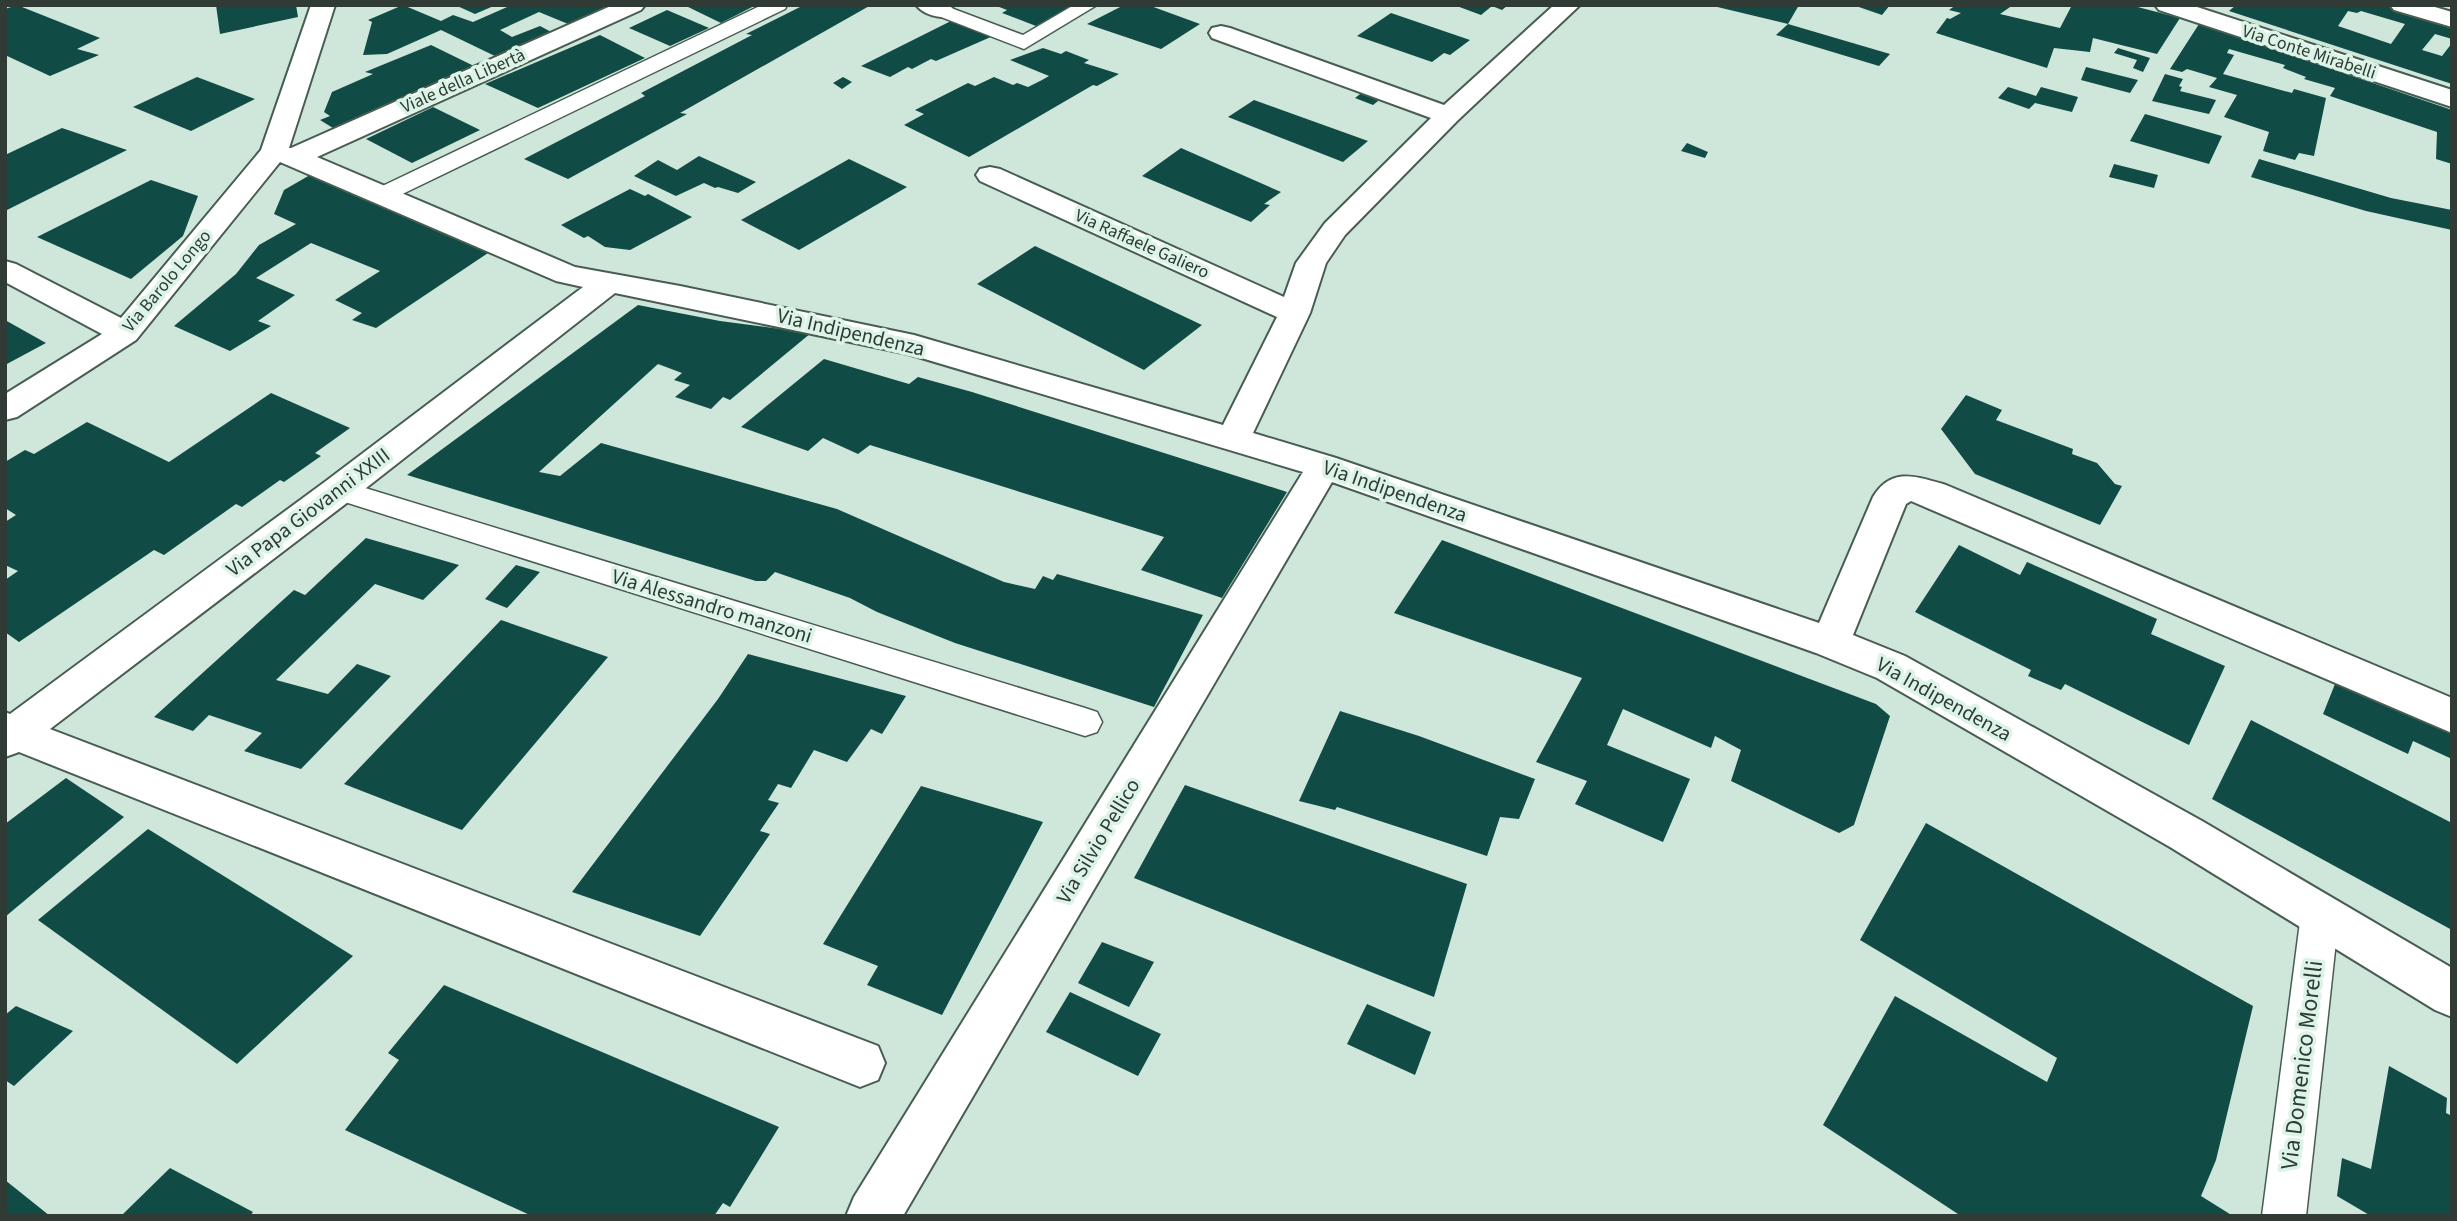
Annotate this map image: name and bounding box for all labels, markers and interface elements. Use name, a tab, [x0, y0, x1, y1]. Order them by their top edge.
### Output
street label: Via Conte Mirabelli	[2239, 19, 2379, 85]
street label: Viale della Libertà	[397, 42, 529, 120]
street label: Via Raffaele Galiero	[1071, 203, 1213, 285]
street label: Via Barolo Longo	[117, 225, 217, 337]
street label: Via Indipendenza	[774, 300, 928, 364]
street label: Via Papa Giovanni XXIII	[220, 440, 396, 584]
street label: Via Indipendenza	[1319, 452, 1471, 530]
street label: Via Alessandro manzoni	[608, 561, 816, 651]
street label: Via Indipendenza	[1871, 649, 2017, 749]
street label: Via Silvio Pellico	[1049, 773, 1147, 909]
street label: Via Domenico Morelli	[2272, 958, 2332, 1172]

